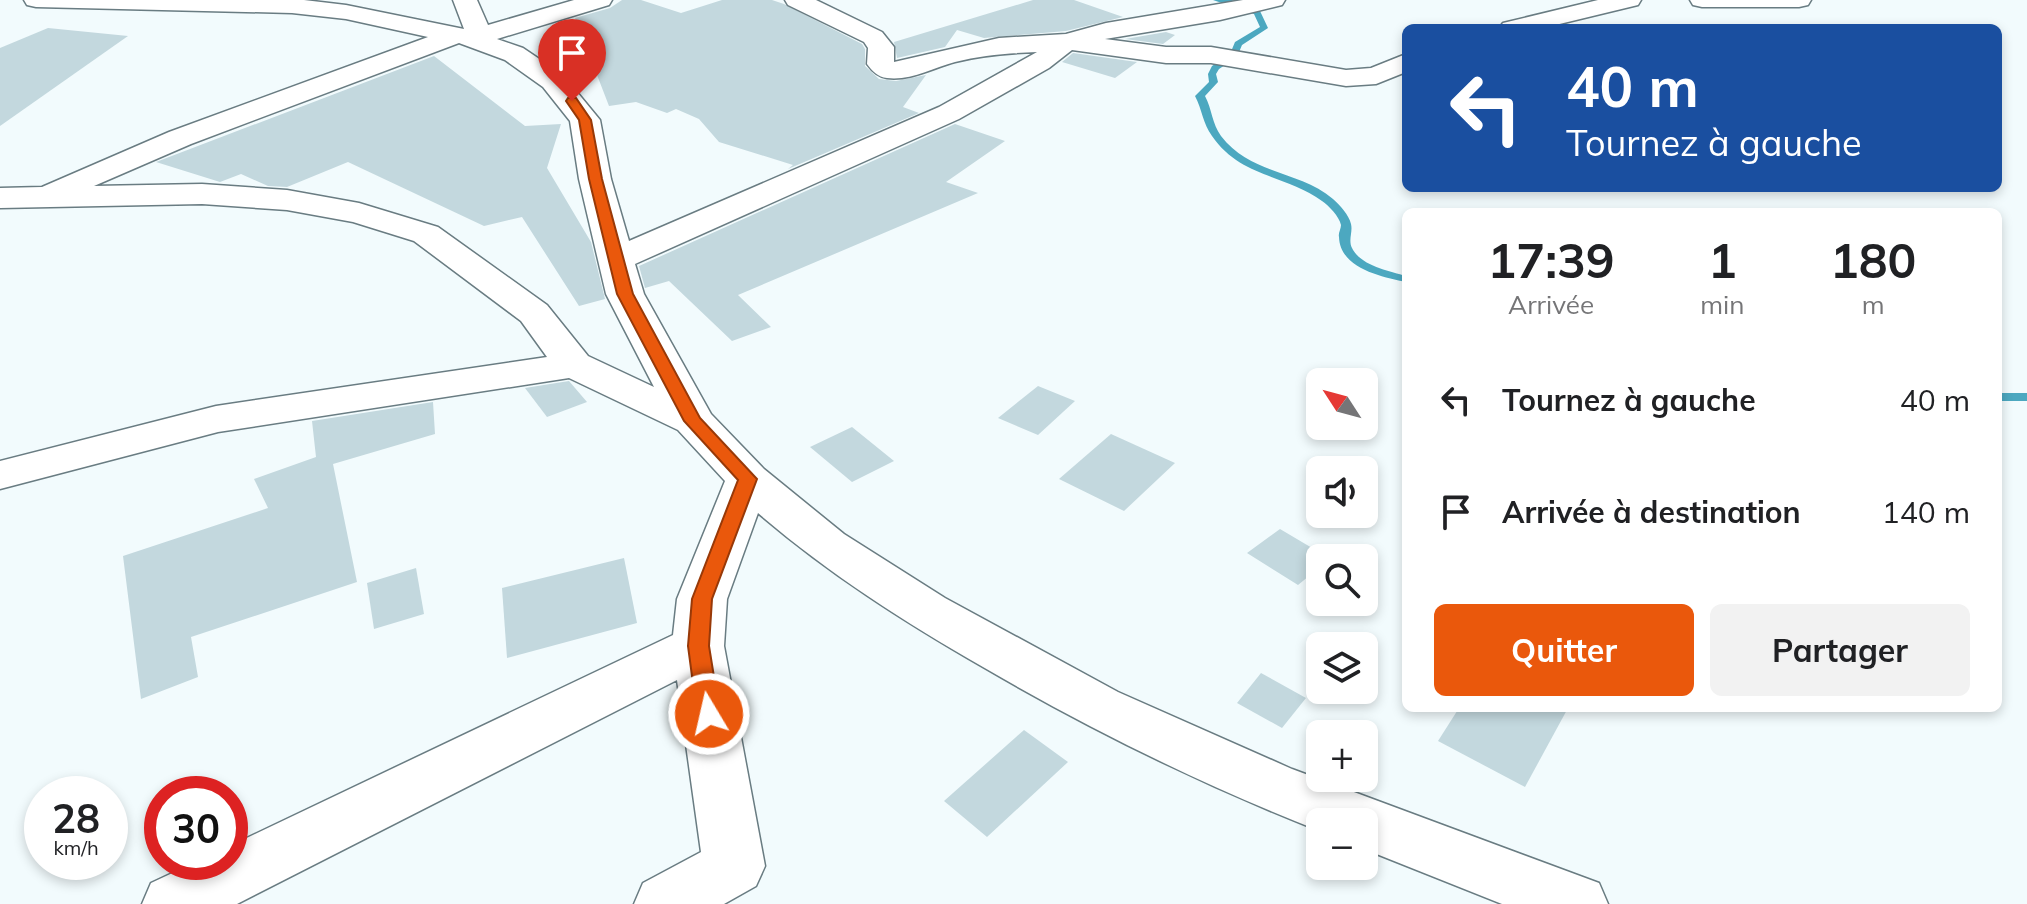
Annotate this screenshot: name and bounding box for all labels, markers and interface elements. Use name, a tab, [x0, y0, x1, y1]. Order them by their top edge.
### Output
pin	[538, 19, 606, 101]
icon: arrive	[550, 31, 594, 75]
text: 40 m	[1566, 51, 1699, 121]
icon: left	[1434, 56, 1538, 160]
text: Tournez à gauche	[1566, 120, 1862, 165]
text: 17:39	[1488, 230, 1615, 290]
text: 1	[1708, 230, 1737, 290]
text: 180	[1830, 230, 1916, 290]
text: Arrivée	[1508, 288, 1594, 321]
text: min	[1700, 288, 1744, 321]
text: m	[1862, 288, 1885, 321]
north arrow	[1306, 368, 1378, 440]
map controls	[1306, 368, 1378, 880]
icon: left	[1434, 378, 1478, 422]
text: Tournez à gauche	[1502, 381, 1756, 419]
text: 40 m	[1900, 381, 1970, 419]
button: sound	[1306, 456, 1378, 528]
icon: arrive	[1434, 490, 1478, 534]
text: Arrivée à destination	[1502, 493, 1801, 531]
text: 140 m	[1882, 493, 1970, 531]
button: search	[1306, 544, 1378, 616]
button: Quitter	[1434, 604, 1694, 696]
button: Partager	[1710, 604, 1970, 696]
button: layers	[1306, 632, 1378, 704]
position arrow	[667, 672, 751, 756]
button: +	[1306, 720, 1378, 792]
speed limit sign: 30	[144, 776, 248, 880]
text: 28	[52, 793, 100, 843]
button: −	[1306, 808, 1378, 880]
text: km/h	[53, 835, 99, 860]

